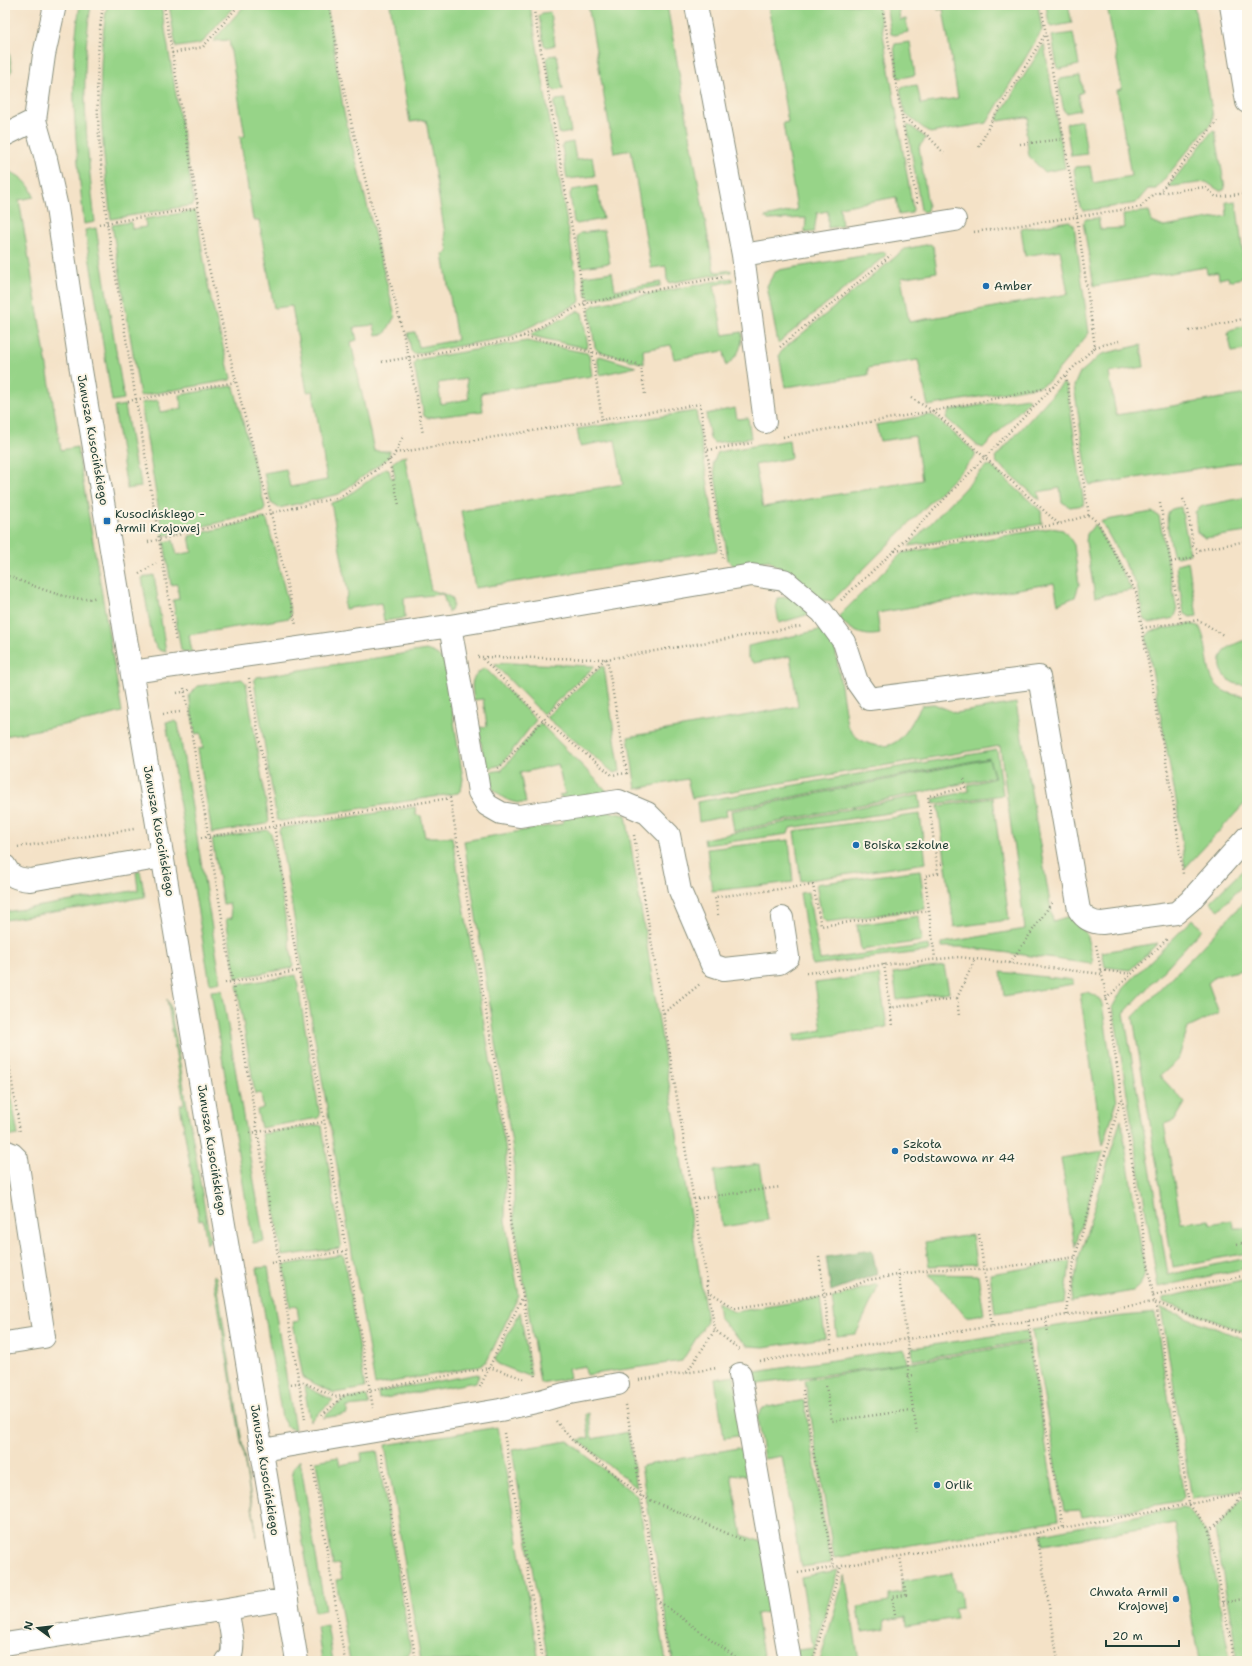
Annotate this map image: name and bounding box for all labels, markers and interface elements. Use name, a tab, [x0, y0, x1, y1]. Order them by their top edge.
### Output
place label: Amber	[994, 278, 1033, 294]
marker: Amber	[981, 281, 991, 291]
street label: Janusza Kusocińskiego	[74, 373, 112, 507]
place label: Kusocińskiego - Armii Krajowej	[115, 506, 205, 536]
marker: Kusocińskiego - Armii Krajowej	[102, 516, 112, 526]
street label: Janusza Kusocińskiego	[140, 764, 178, 898]
place label: Boiska szkolne	[864, 837, 949, 853]
marker: Boiska szkolne	[851, 840, 861, 850]
street label: Janusza Kusocińskiego	[194, 1083, 230, 1217]
place label: Szkoła Podstawowa nr 44	[903, 1136, 1015, 1166]
marker: Szkoła Podstawowa nr 44	[890, 1146, 900, 1156]
street label: Janusza Kusocińskiego	[247, 1403, 283, 1537]
place label: Orlik	[945, 1477, 973, 1493]
marker: Orlik	[932, 1480, 942, 1490]
place label: Chwała Armii Krajowej	[1089, 1584, 1168, 1614]
marker: Chwała Armii Krajowej	[1171, 1594, 1181, 1604]
north arrow	[18, 1608, 58, 1648]
text: N	[20, 1619, 37, 1632]
scale bar	[1106, 1622, 1179, 1648]
text: 20 m	[1112, 1628, 1143, 1644]

